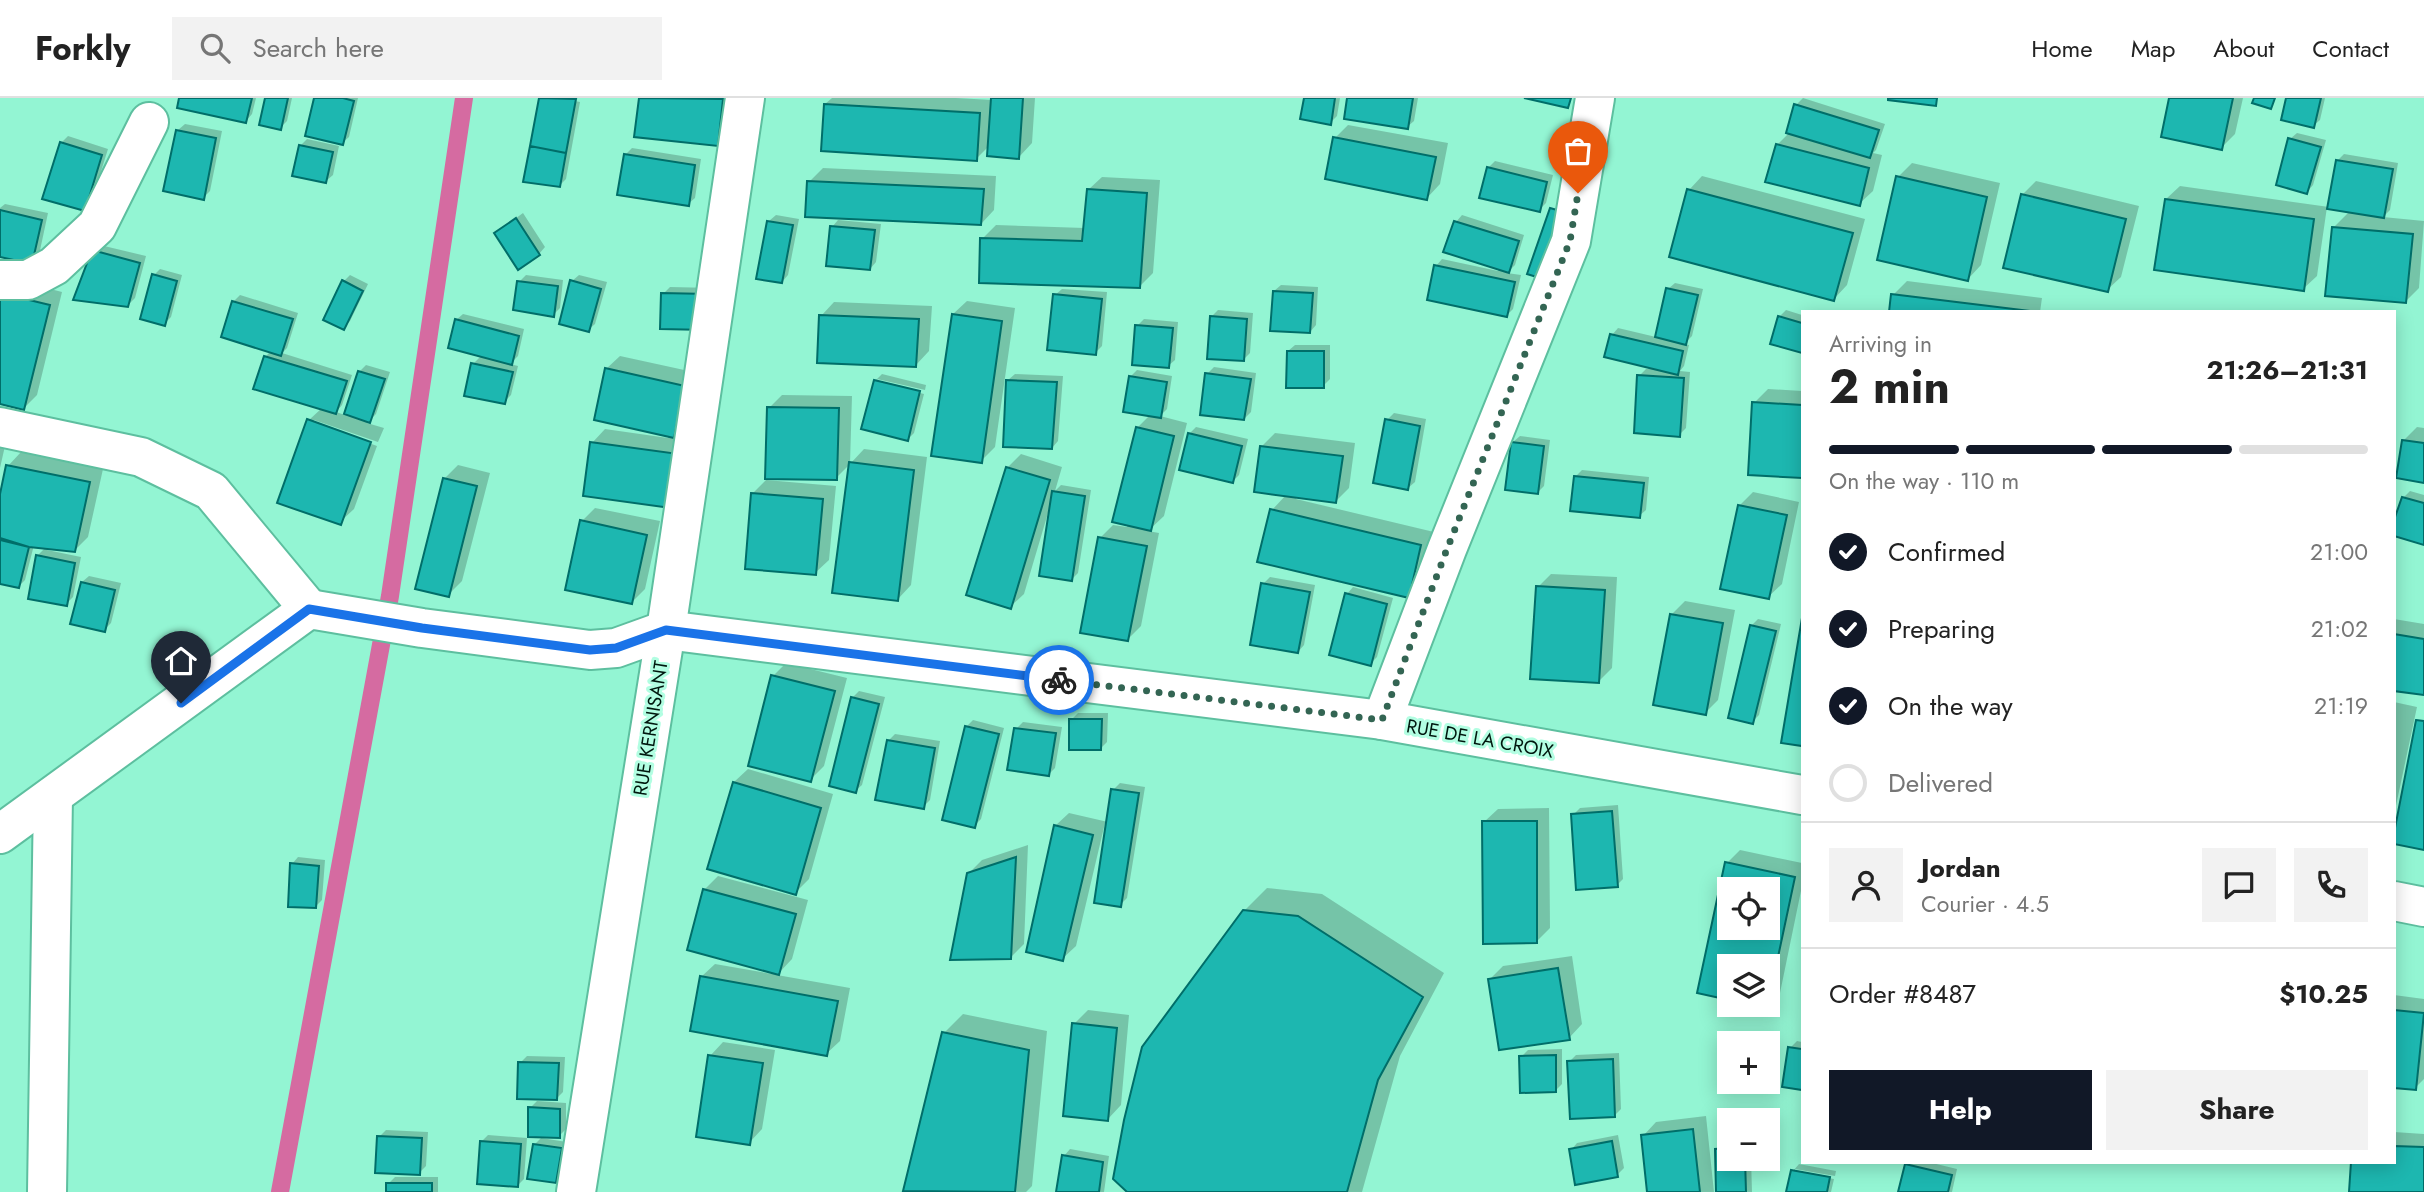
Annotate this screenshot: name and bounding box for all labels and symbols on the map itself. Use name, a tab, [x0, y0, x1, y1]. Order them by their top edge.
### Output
pin	[1548, 121, 1608, 193]
pin	[151, 631, 211, 703]
courier	[1024, 645, 1094, 715]
street label: RUE KERNISANT	[626, 658, 675, 798]
street label: RUE DE LA CROIX	[1404, 712, 1556, 765]

